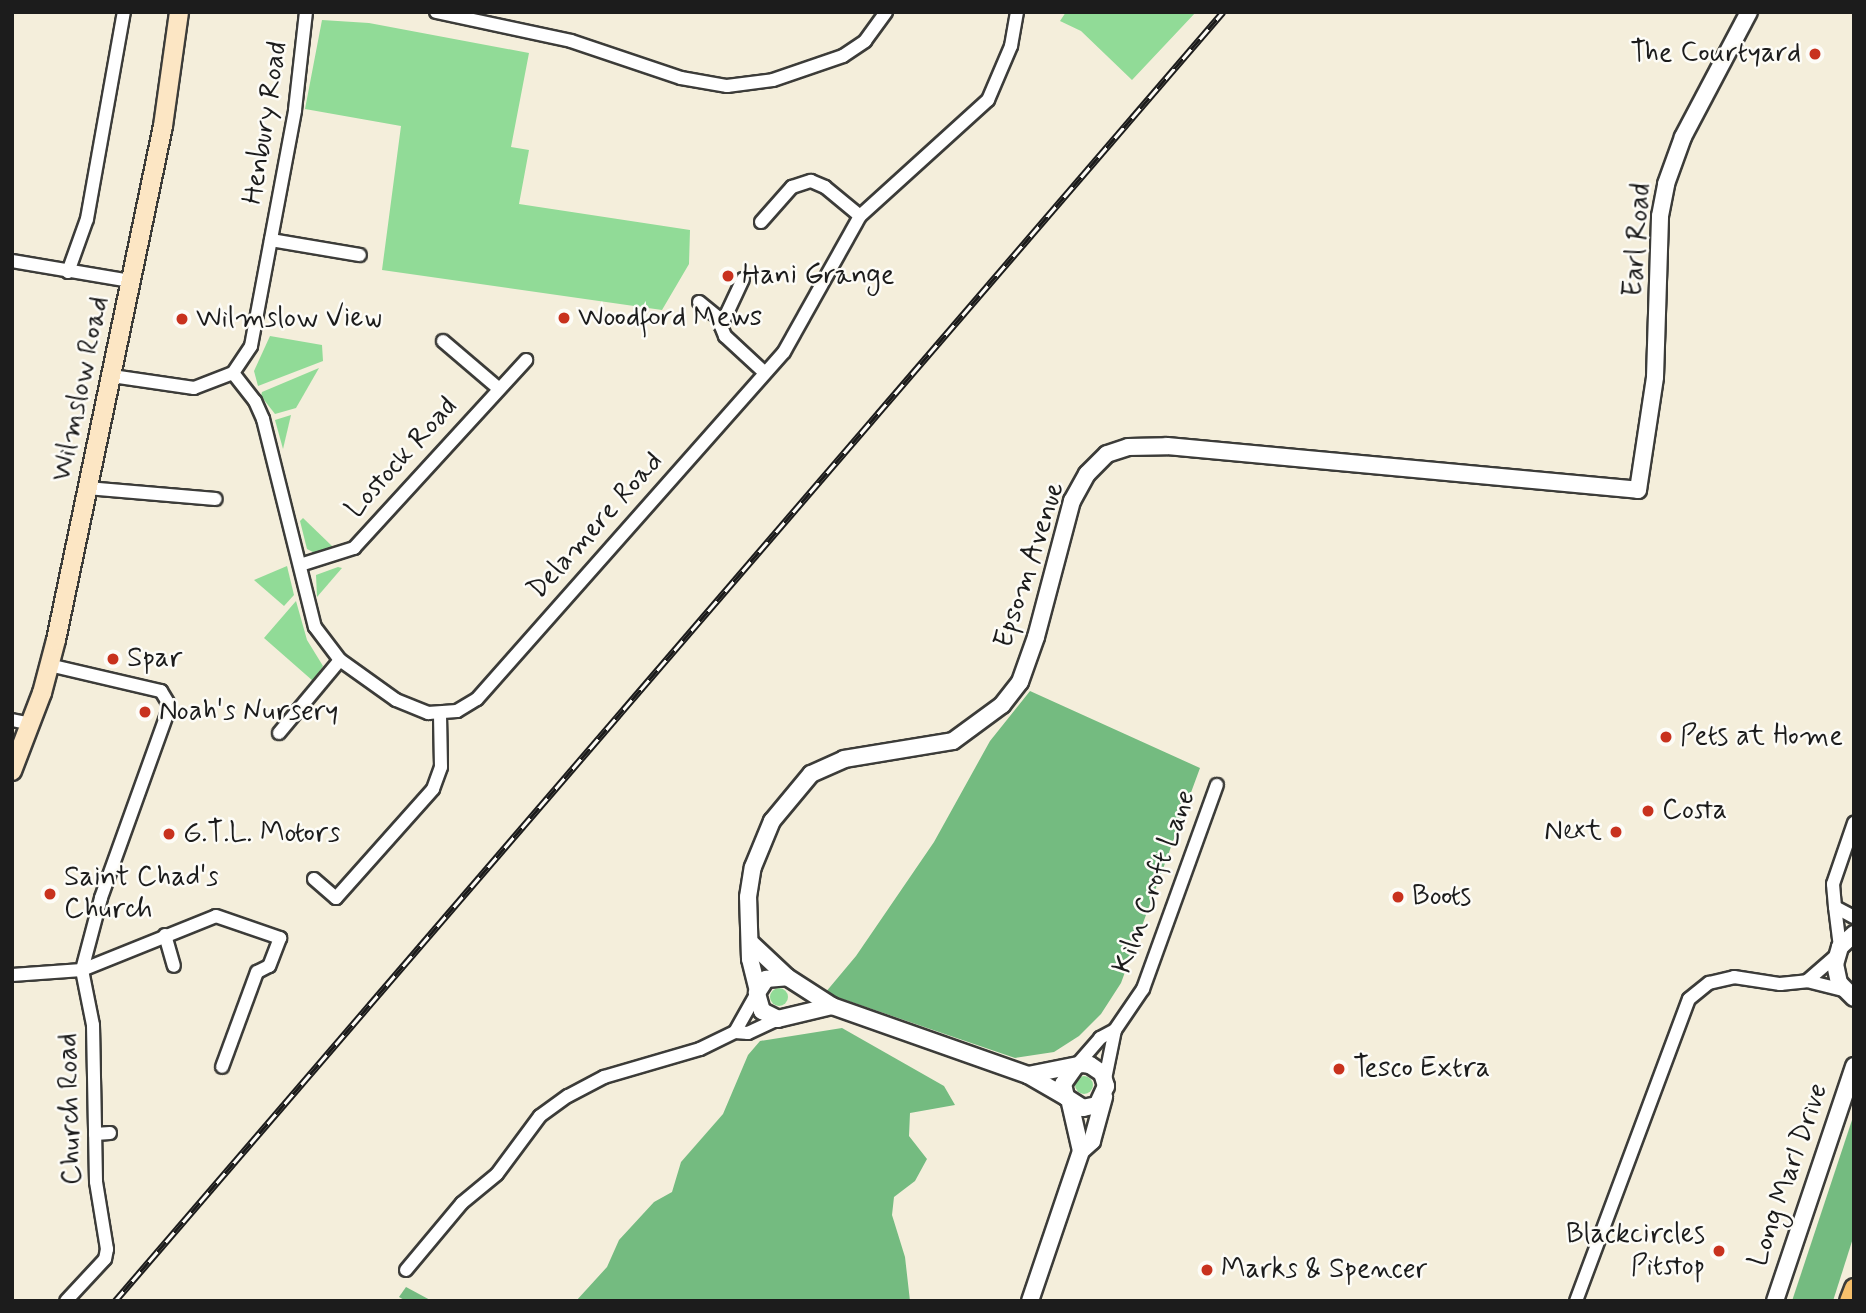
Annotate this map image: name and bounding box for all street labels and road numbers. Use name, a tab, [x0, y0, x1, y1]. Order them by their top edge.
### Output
street label: Henbury Road	[237, 40, 295, 206]
street label: Earl Road	[1617, 183, 1659, 297]
street label: Wilmslow Road	[45, 295, 117, 483]
street label: Lostock Road	[339, 391, 465, 525]
street label: Delamere Road	[522, 446, 670, 606]
street label: Epsom Avenue	[987, 476, 1073, 654]
street label: Kiln Croft Lane	[1106, 785, 1204, 979]
street label: Church Road	[52, 1032, 90, 1186]
street label: Long Marl Drive	[1742, 1079, 1836, 1271]

